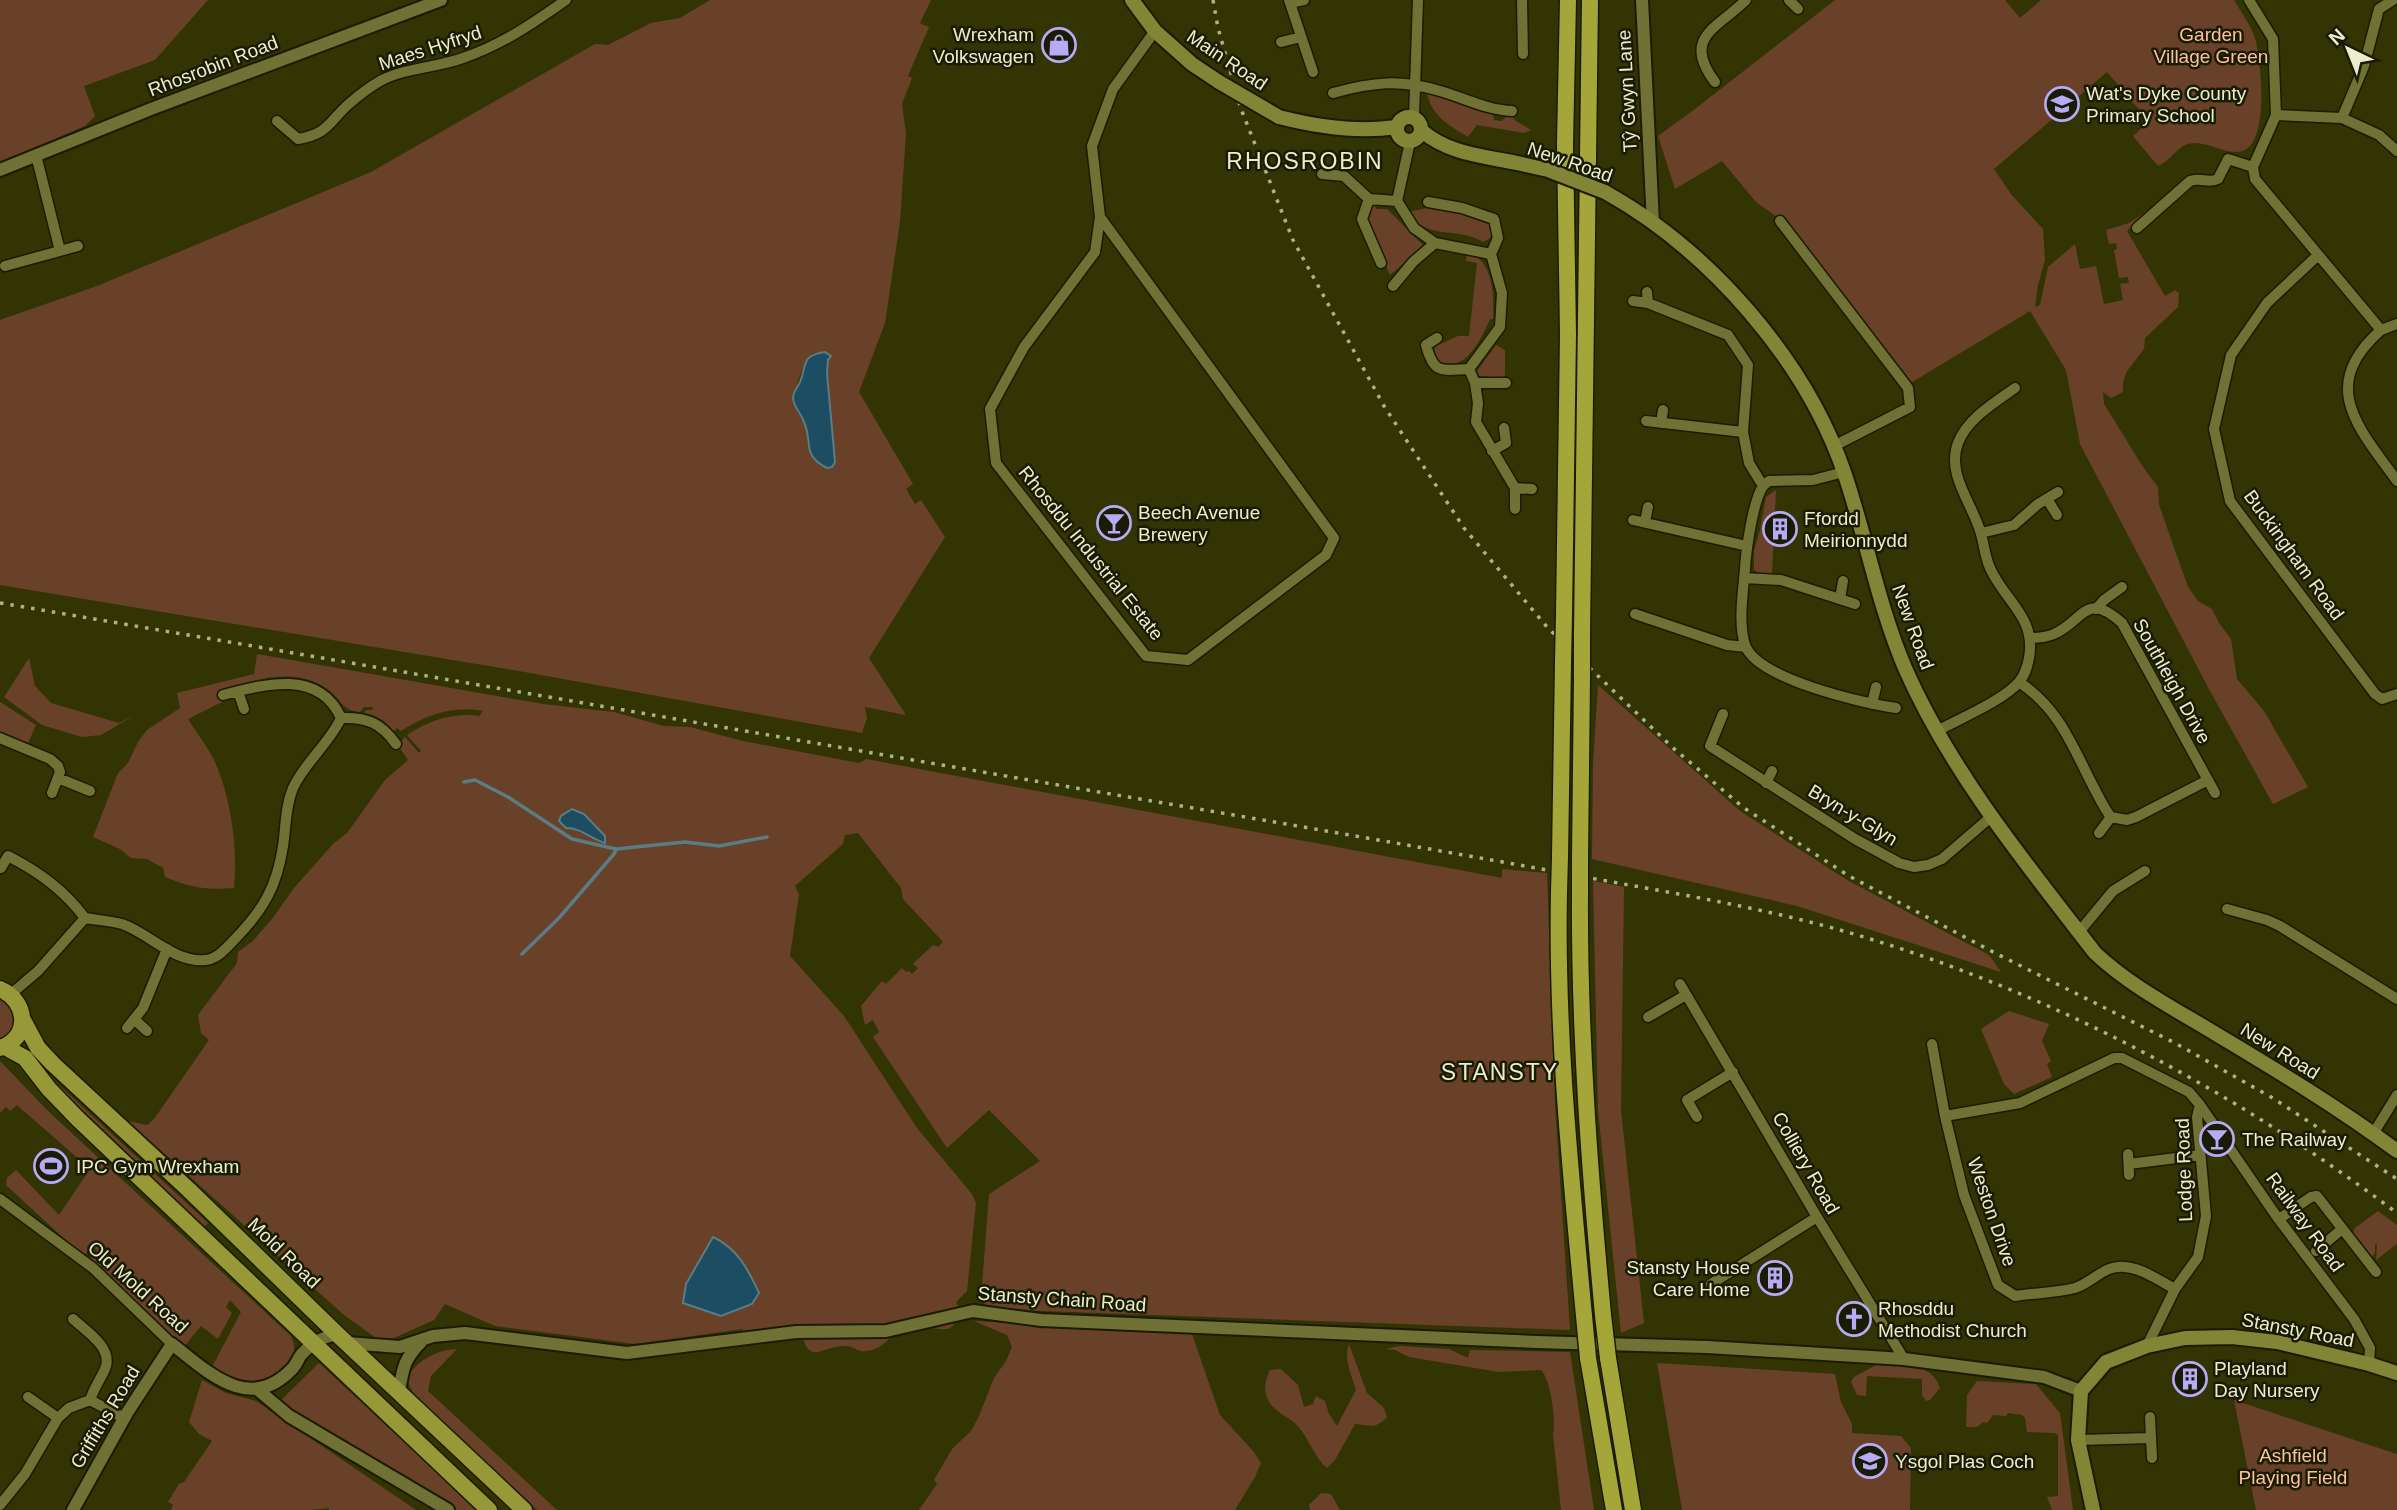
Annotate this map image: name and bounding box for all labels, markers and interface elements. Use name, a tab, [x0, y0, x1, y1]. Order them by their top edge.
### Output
north arrow	[2313, 14, 2383, 84]
street label: Maes Hyfryd	[376, 22, 484, 74]
place label: Wrexham Volkswagen	[933, 24, 1034, 67]
park label: Garden Village Green	[2154, 24, 2268, 67]
text: N	[2325, 25, 2349, 49]
shop icon: Wrexham Volkswagen	[1040, 26, 1078, 64]
street label: Main Road	[1183, 26, 1271, 94]
street label: Tŷ Gwyn Lane	[1613, 29, 1641, 153]
street label: Rhosrobin Road	[145, 32, 281, 100]
place label: Wat's Dyke County Primary School	[2086, 83, 2247, 126]
school or university icon: Wat's Dyke County Primary School	[2043, 85, 2081, 123]
street label: New Road	[1525, 138, 1615, 186]
district label: RHOSROBIN	[1226, 148, 1384, 174]
street label: Rhosddu Industrial Estate	[1014, 462, 1168, 644]
street label: Buckingham Road	[2240, 486, 2348, 624]
place label: Beech Avenue Brewery	[1138, 502, 1260, 545]
bar icon: Beech Avenue Brewery	[1095, 504, 1133, 542]
place label: Ffordd Meirionnydd	[1804, 508, 1908, 551]
building icon: Ffordd Meirionnydd	[1761, 510, 1799, 548]
street label: New Road	[1888, 582, 1938, 672]
street label: Southleigh Drive	[2129, 615, 2215, 747]
street label: Bryn-y-Glyn	[1805, 780, 1901, 850]
street label: New Road	[2237, 1019, 2323, 1083]
district label: STANSTY	[1441, 1059, 1559, 1085]
street label: Colliery Road	[1768, 1108, 1844, 1218]
street label: Lodge Road	[2172, 1118, 2196, 1222]
bar icon: The Railway	[2198, 1120, 2236, 1158]
place label: The Railway	[2242, 1129, 2347, 1150]
sports icon: IPC Gym Wrexham	[32, 1147, 70, 1185]
street label: Weston Drive	[1964, 1155, 2020, 1269]
place label: IPC Gym Wrexham	[76, 1156, 239, 1177]
street label: Railway Road	[2262, 1168, 2348, 1276]
street label: Mold Road	[244, 1214, 324, 1292]
street label: Old Mold Road	[84, 1237, 192, 1337]
place label: Stansty House Care Home	[1626, 1257, 1750, 1300]
building icon: Stansty House Care Home	[1756, 1259, 1794, 1297]
street label: Stansty Chain Road	[977, 1283, 1147, 1315]
place label: Rhosddu Methodist Church	[1878, 1298, 2027, 1341]
church icon: Rhosddu Methodist Church	[1835, 1300, 1873, 1338]
street label: Stansty Road	[2240, 1309, 2356, 1351]
place label: Playland Day Nursery	[2214, 1358, 2320, 1401]
building icon: Playland Day Nursery	[2171, 1360, 2209, 1398]
street label: Griffiths Road	[66, 1362, 144, 1472]
school or university icon: Ysgol Plas Coch	[1851, 1442, 1889, 1480]
park label: Ashfield Playing Field	[2239, 1445, 2347, 1488]
place label: Ysgol Plas Coch	[1895, 1451, 2034, 1472]

